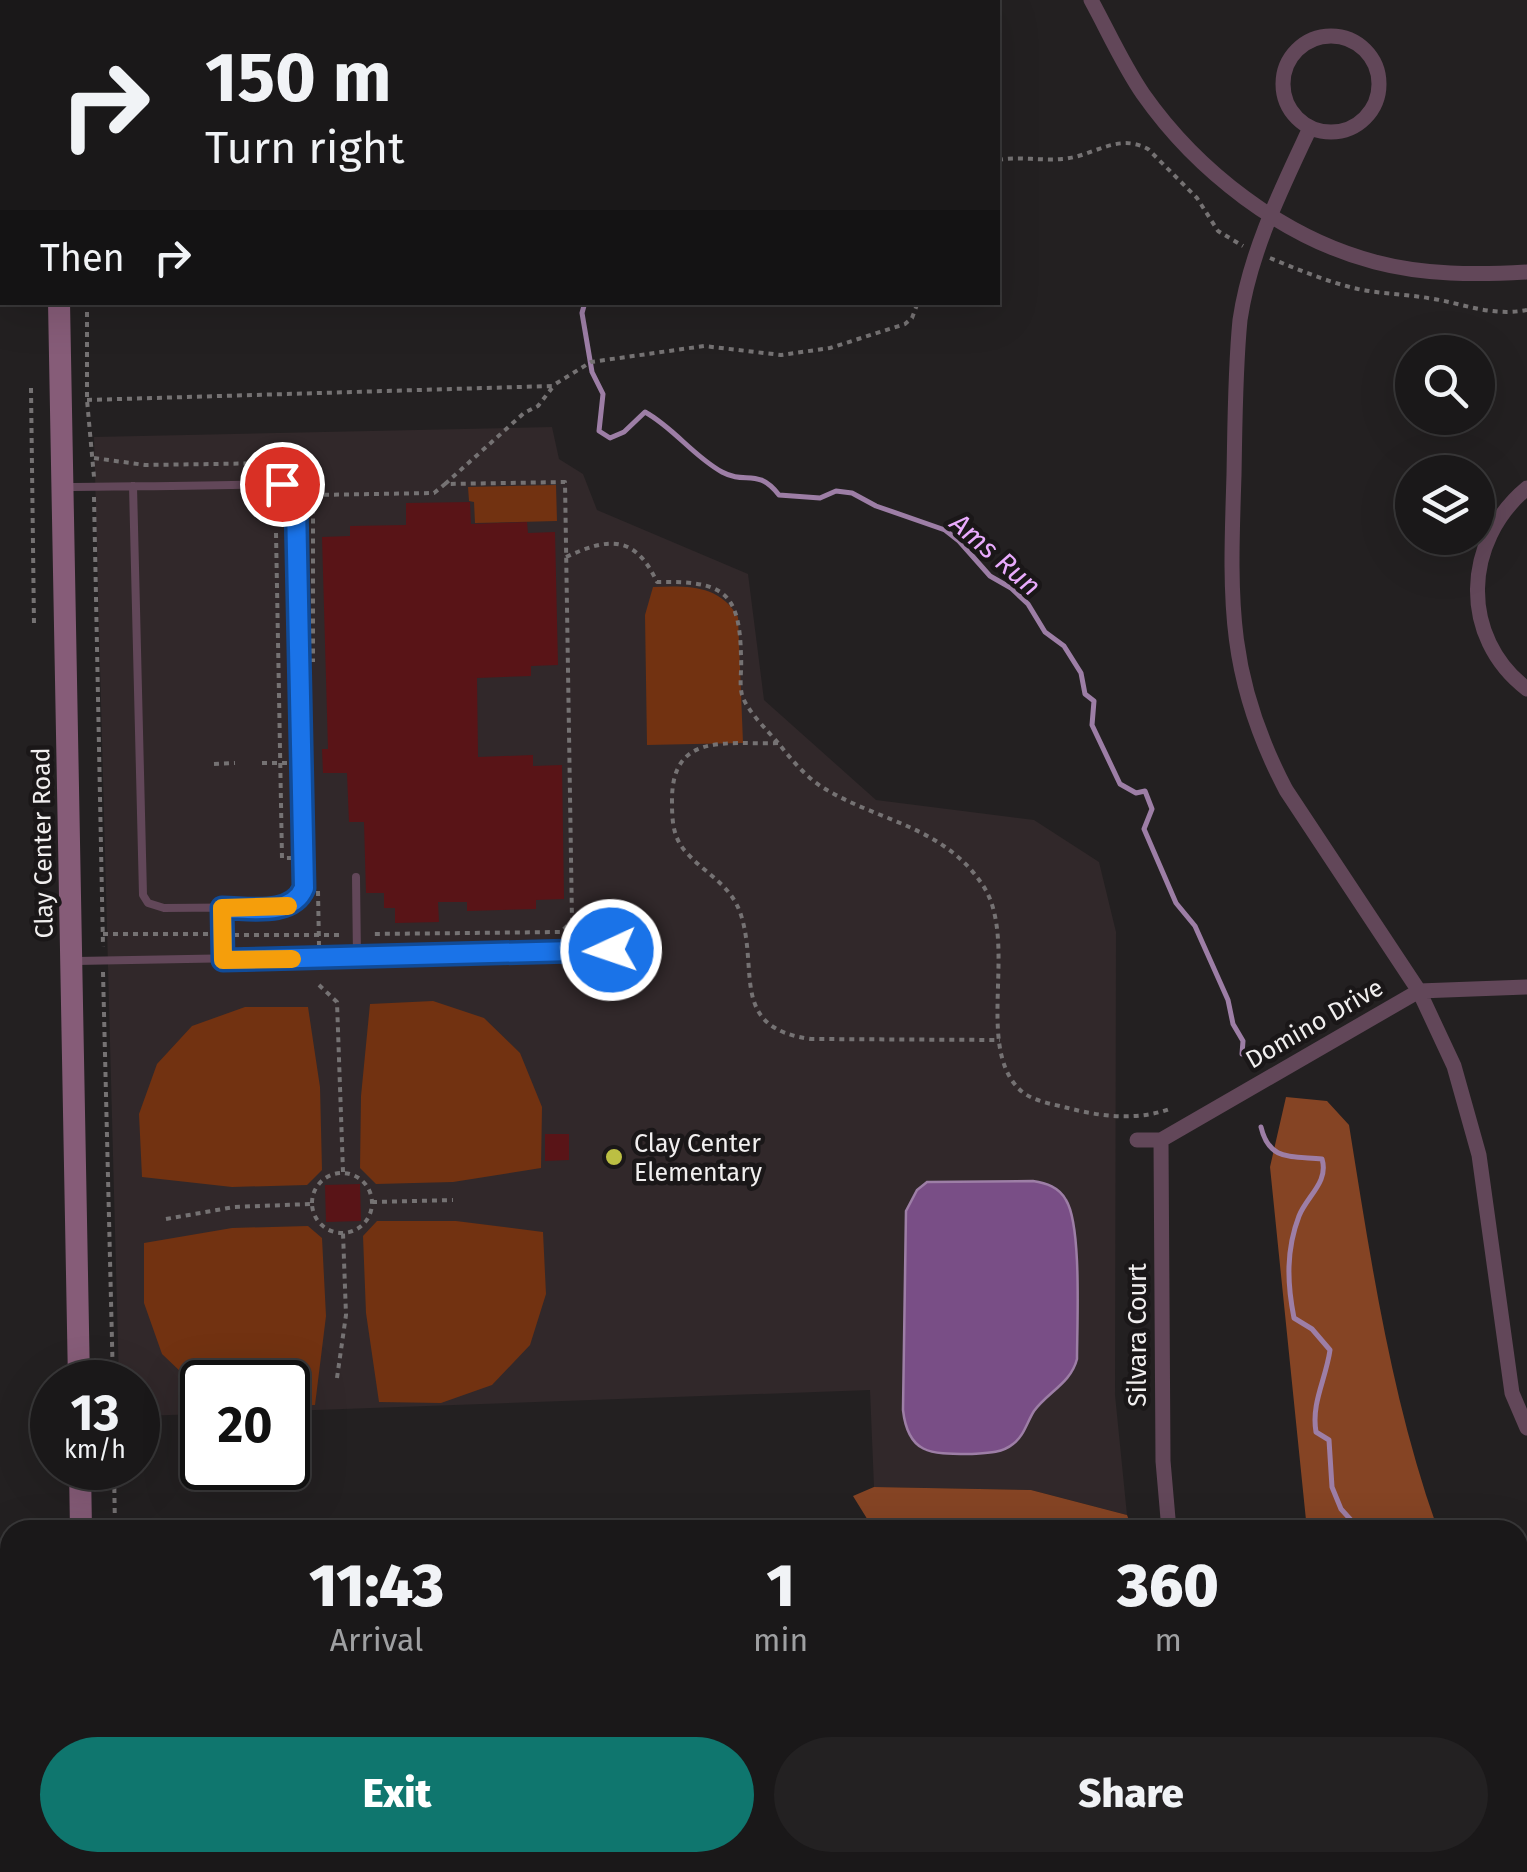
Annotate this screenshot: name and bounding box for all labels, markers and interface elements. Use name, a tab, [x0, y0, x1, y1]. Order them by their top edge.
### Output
text: 150 m	[205, 36, 392, 120]
icon: right	[40, 40, 170, 170]
text: Turn right	[205, 121, 404, 175]
icon: right	[145, 230, 200, 285]
text: Then	[40, 235, 125, 281]
map controls	[1395, 335, 1495, 555]
button: search	[1395, 335, 1495, 435]
pin	[240, 442, 325, 527]
button: layers	[1395, 455, 1495, 555]
icon: arrive	[255, 457, 310, 512]
water label: Ams Run	[943, 506, 1048, 603]
street label: Clay Center Road	[26, 747, 60, 939]
position arrow	[559, 898, 663, 1002]
street label: Domino Drive	[1240, 972, 1389, 1075]
place label: Clay Center Elementary	[634, 1129, 763, 1188]
marker: Clay Center Elementary	[603, 1146, 625, 1168]
street label: Silvara Court	[1123, 1262, 1153, 1407]
speed limit sign: 20	[180, 1360, 310, 1490]
text: 13	[70, 1383, 120, 1443]
text: km/h	[64, 1435, 126, 1465]
text: 11:43	[309, 1550, 444, 1622]
text: 1	[766, 1550, 795, 1622]
text: 360	[1117, 1550, 1219, 1622]
text: Arrival	[330, 1621, 423, 1659]
text: min	[753, 1621, 808, 1659]
text: m	[1154, 1621, 1182, 1659]
button: Exit	[40, 1737, 754, 1852]
button: Share	[774, 1737, 1488, 1852]

